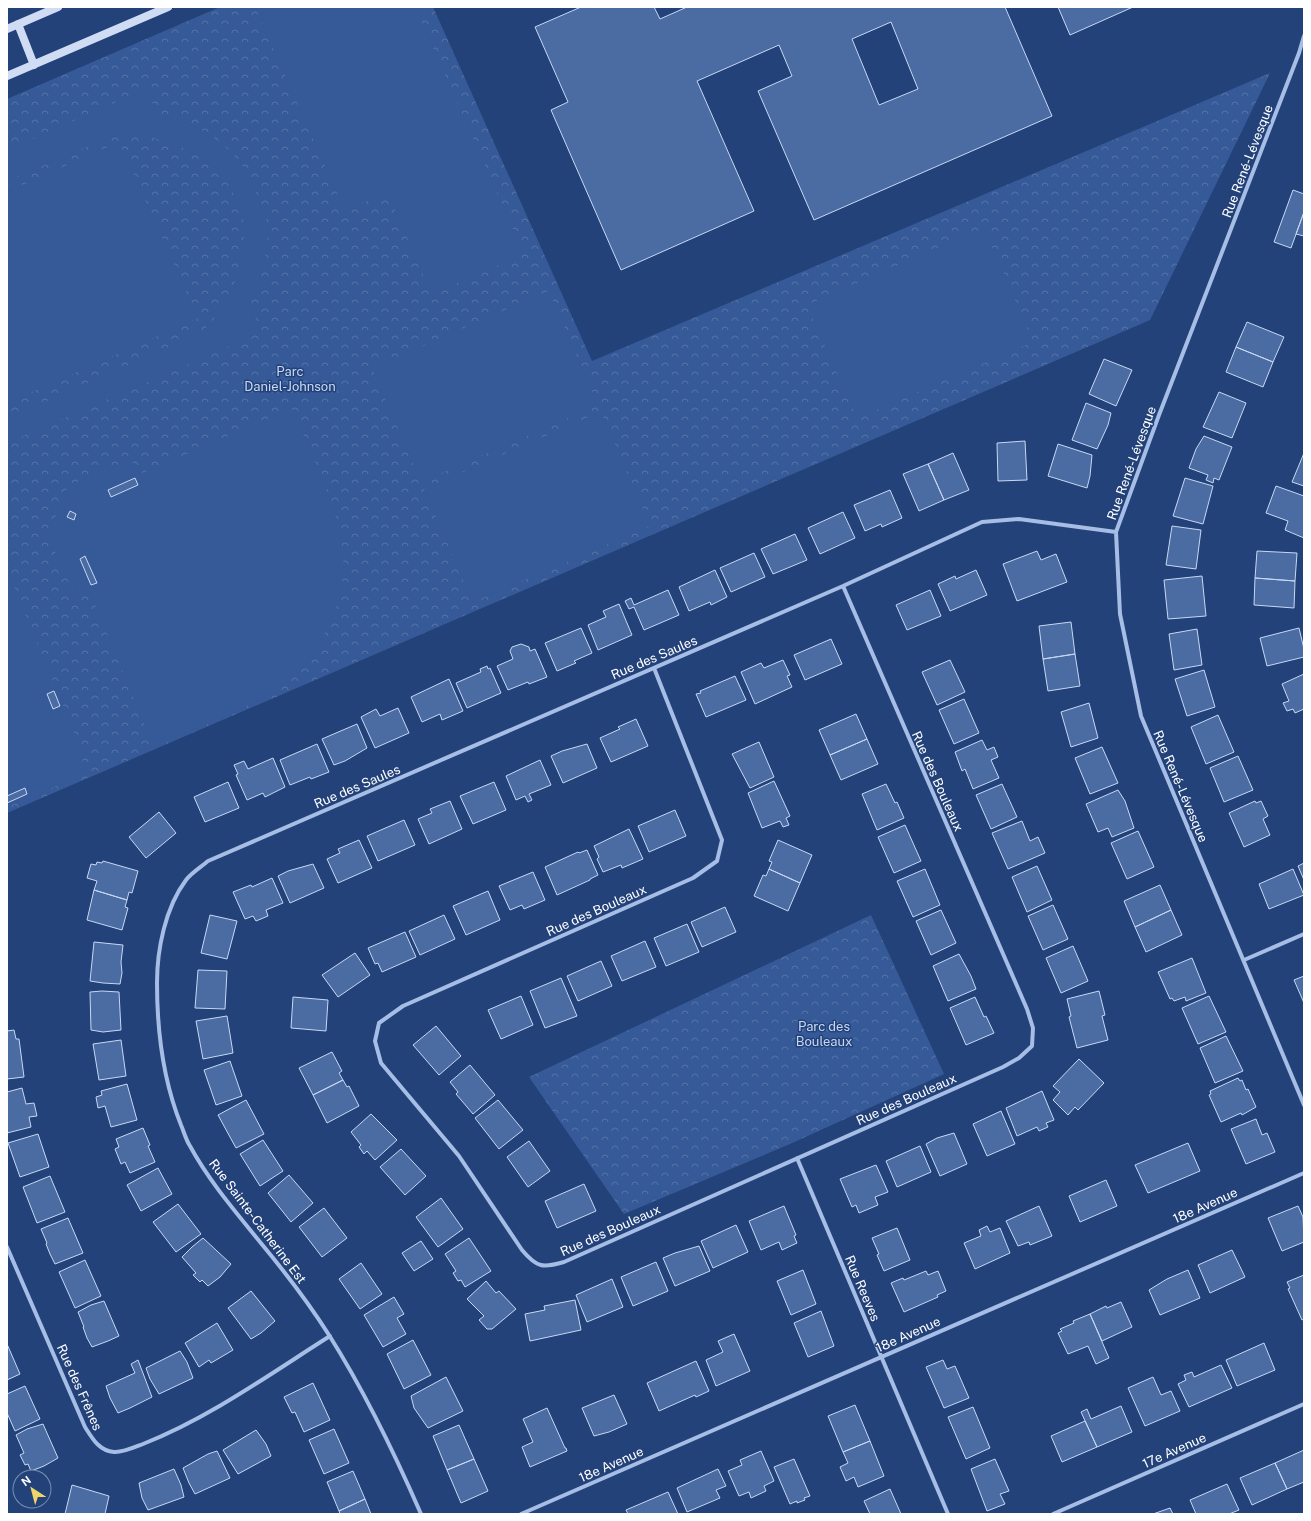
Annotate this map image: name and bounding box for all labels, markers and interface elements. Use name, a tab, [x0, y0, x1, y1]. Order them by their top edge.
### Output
street label: Rue René-Lévesque	[1219, 102, 1276, 220]
park label: Parc Daniel-Johnson	[244, 364, 336, 394]
street label: Rue René-Lévesque	[1104, 404, 1159, 522]
street label: Rue des Saules	[609, 633, 700, 682]
street label: Rue René-Lévesque	[1150, 728, 1211, 844]
street label: Rue des Bouleaux	[909, 729, 966, 834]
street label: Rue des Saules	[312, 762, 403, 811]
street label: Rue des Bouleaux	[544, 882, 649, 939]
park label: Parc des Bouleaux	[796, 1019, 852, 1049]
street label: Rue des Bouleaux	[854, 1071, 959, 1128]
street label: Rue Sainte-Catherine Est	[206, 1156, 309, 1286]
street label: 18e Avenue	[1171, 1185, 1240, 1226]
street label: Rue des Bouleaux	[558, 1202, 663, 1259]
street label: Rue Reeves	[842, 1253, 883, 1323]
street label: 18e Avenue	[874, 1314, 943, 1355]
street label: Rue des Frênes	[54, 1342, 105, 1433]
street label: 17e Avenue	[1140, 1430, 1208, 1471]
street label: 18e Avenue	[577, 1444, 646, 1485]
north arrow	[12, 1469, 52, 1509]
text: N	[19, 1474, 33, 1488]

